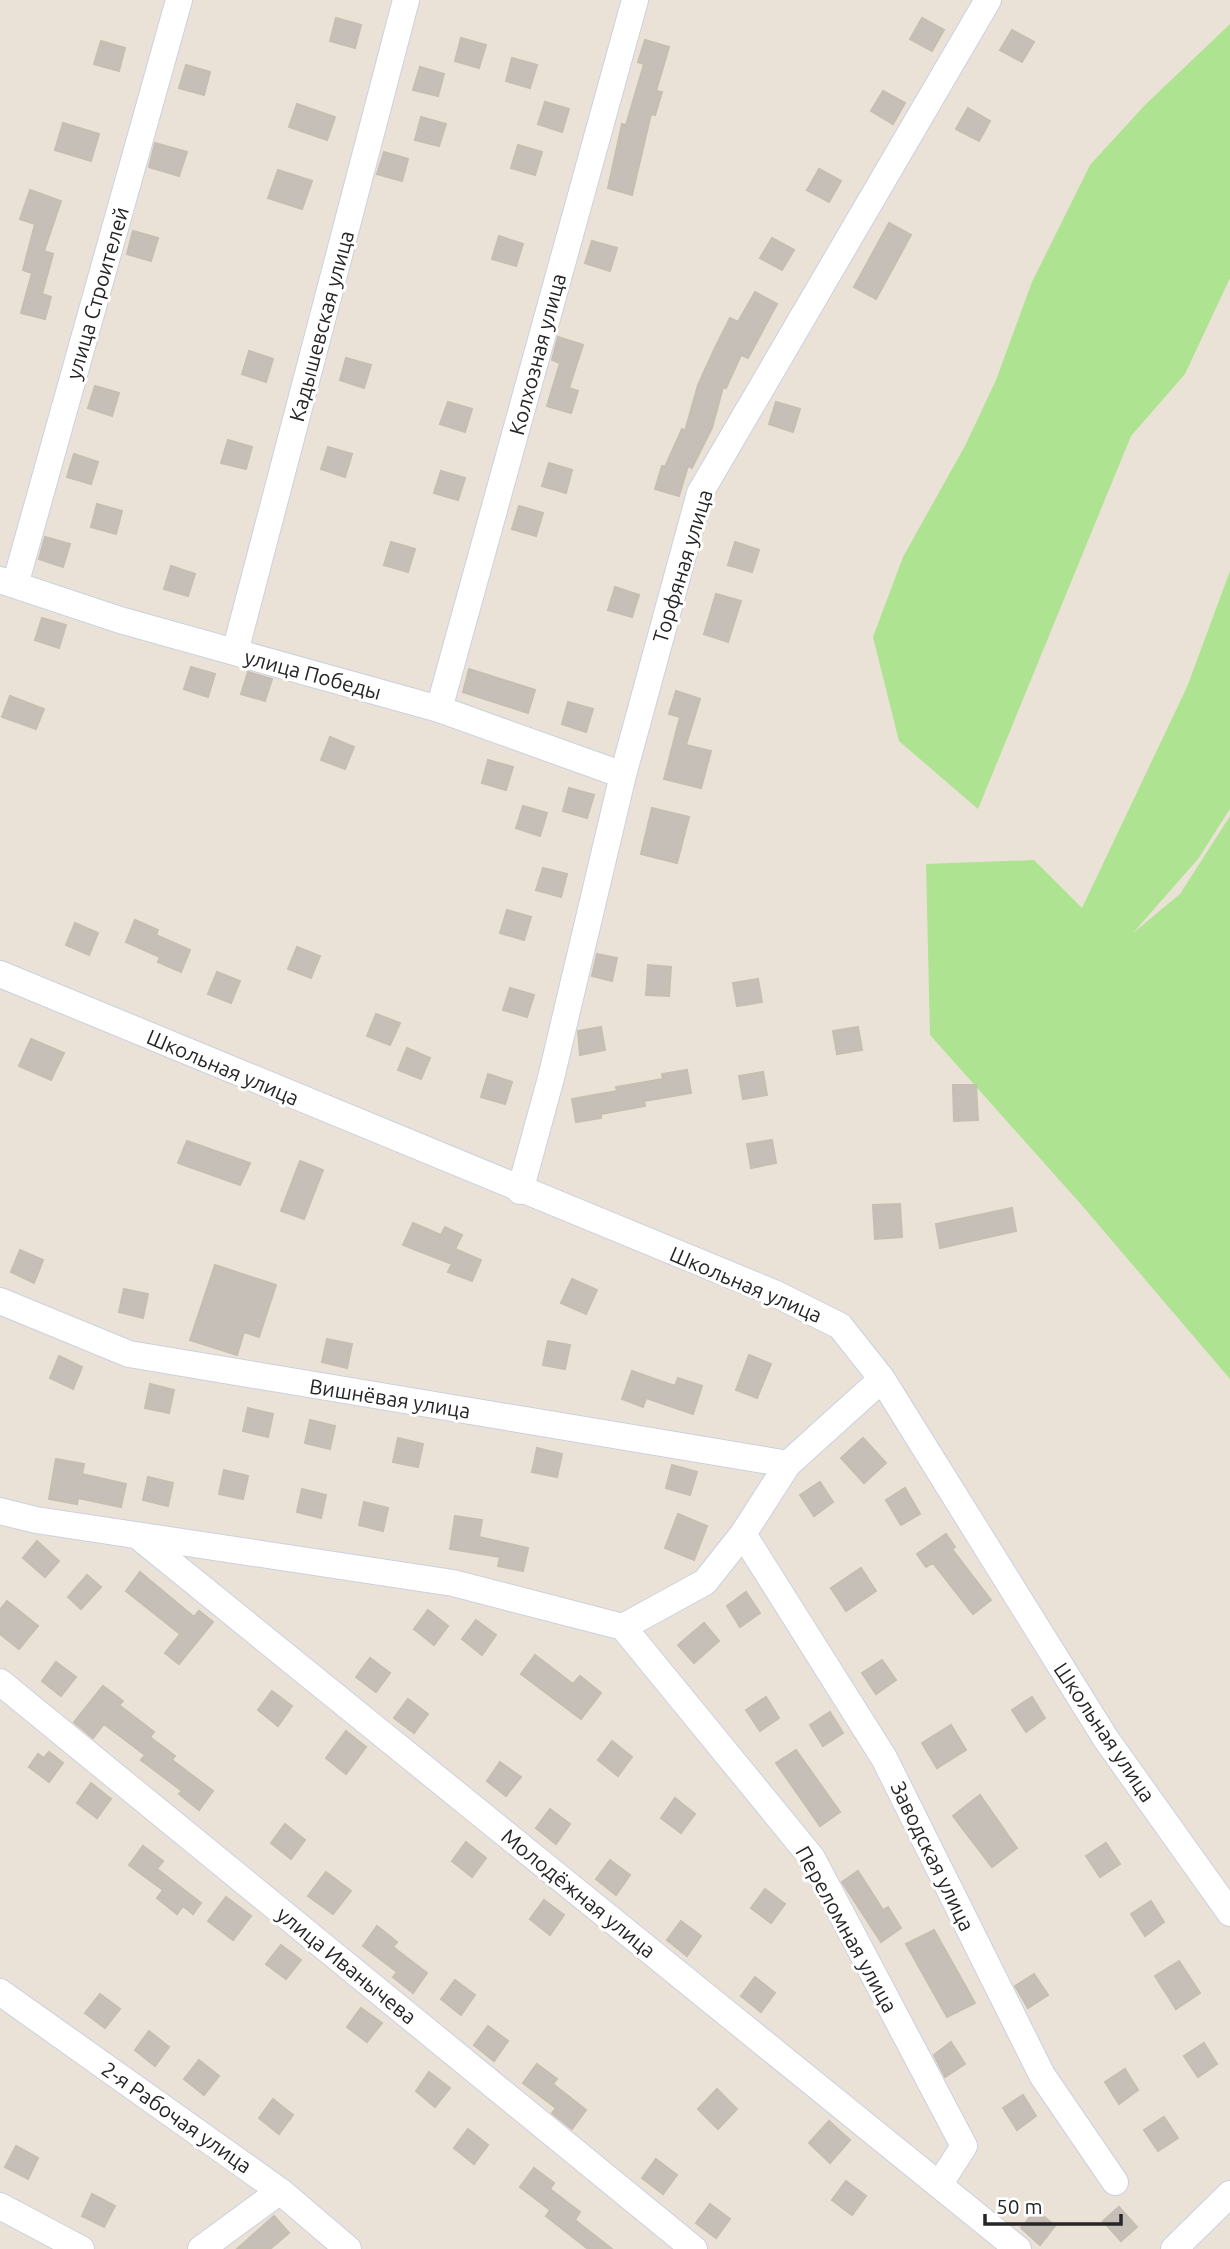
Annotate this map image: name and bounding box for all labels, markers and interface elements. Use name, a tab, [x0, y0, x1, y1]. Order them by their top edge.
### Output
street label: улица Строителей	[61, 204, 133, 382]
street label: Кадышевская улица	[284, 228, 358, 424]
street label: Колхозная улица	[504, 271, 570, 437]
street label: Торфяная улица	[647, 486, 717, 646]
street label: улица Победы	[242, 644, 384, 704]
street label: Школьная улица	[143, 1024, 303, 1110]
street label: Школьная улица	[666, 1241, 826, 1327]
street label: Вишнёвая улица	[308, 1373, 472, 1423]
street label: Школьная улица	[1050, 1658, 1160, 1806]
street label: Заводская улица	[886, 1777, 980, 1935]
street label: Молодёжная улица	[497, 1824, 661, 1962]
street label: Переломная улица	[791, 1842, 903, 2016]
street label: улица Иванычева	[272, 1901, 422, 2029]
street label: 2-я Рабочая улица	[98, 2056, 256, 2178]
scale bar	[985, 2182, 1122, 2226]
text: 50 m	[996, 2194, 1043, 2218]

